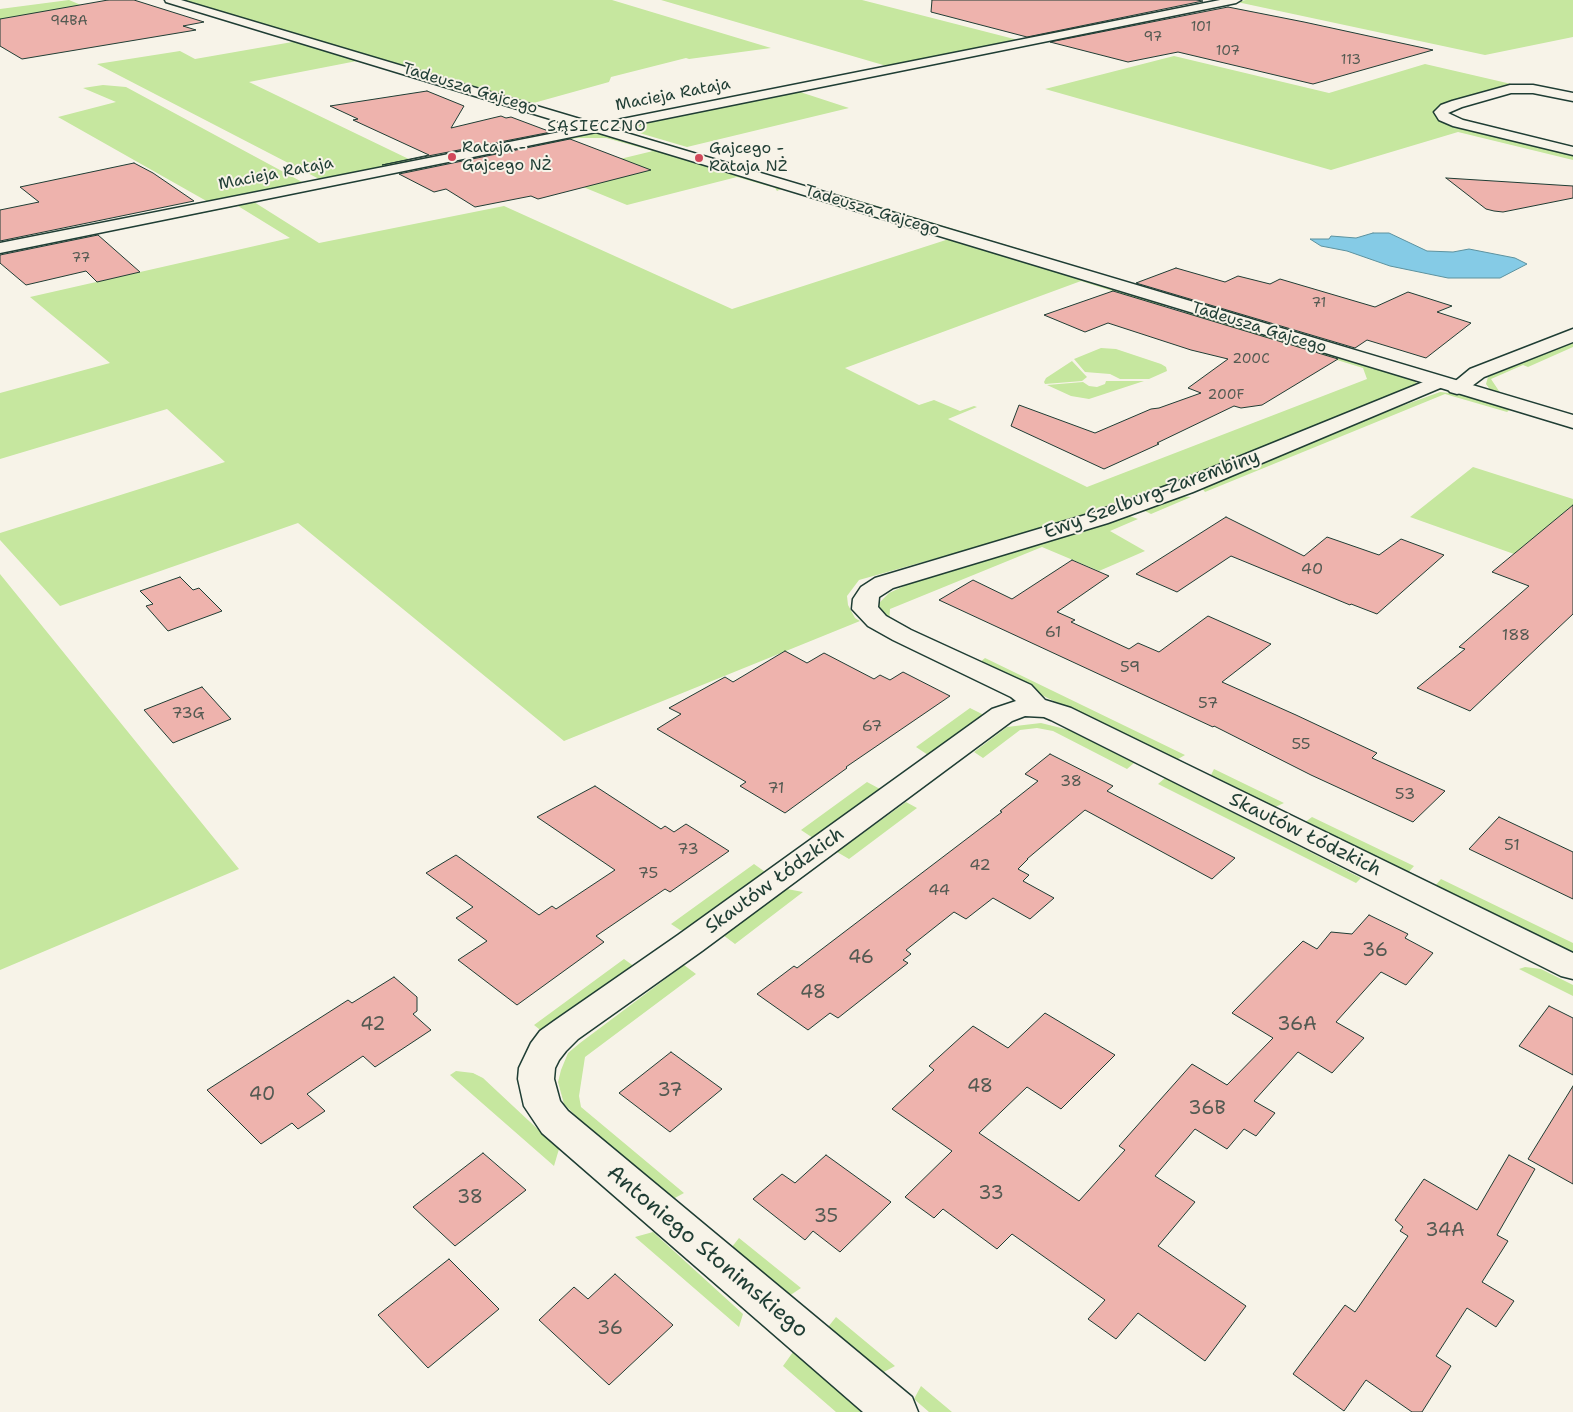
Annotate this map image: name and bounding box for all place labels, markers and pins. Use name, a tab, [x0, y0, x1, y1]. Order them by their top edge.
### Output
place label: Rataja - Gajcego NŻ	[462, 138, 551, 176]
place label: Gajcego - Rataja NŻ	[709, 139, 787, 177]
marker: Rataja - Gajcego NŻ	[446, 151, 458, 163]
marker: Gajcego - Rataja NŻ	[693, 152, 705, 164]

